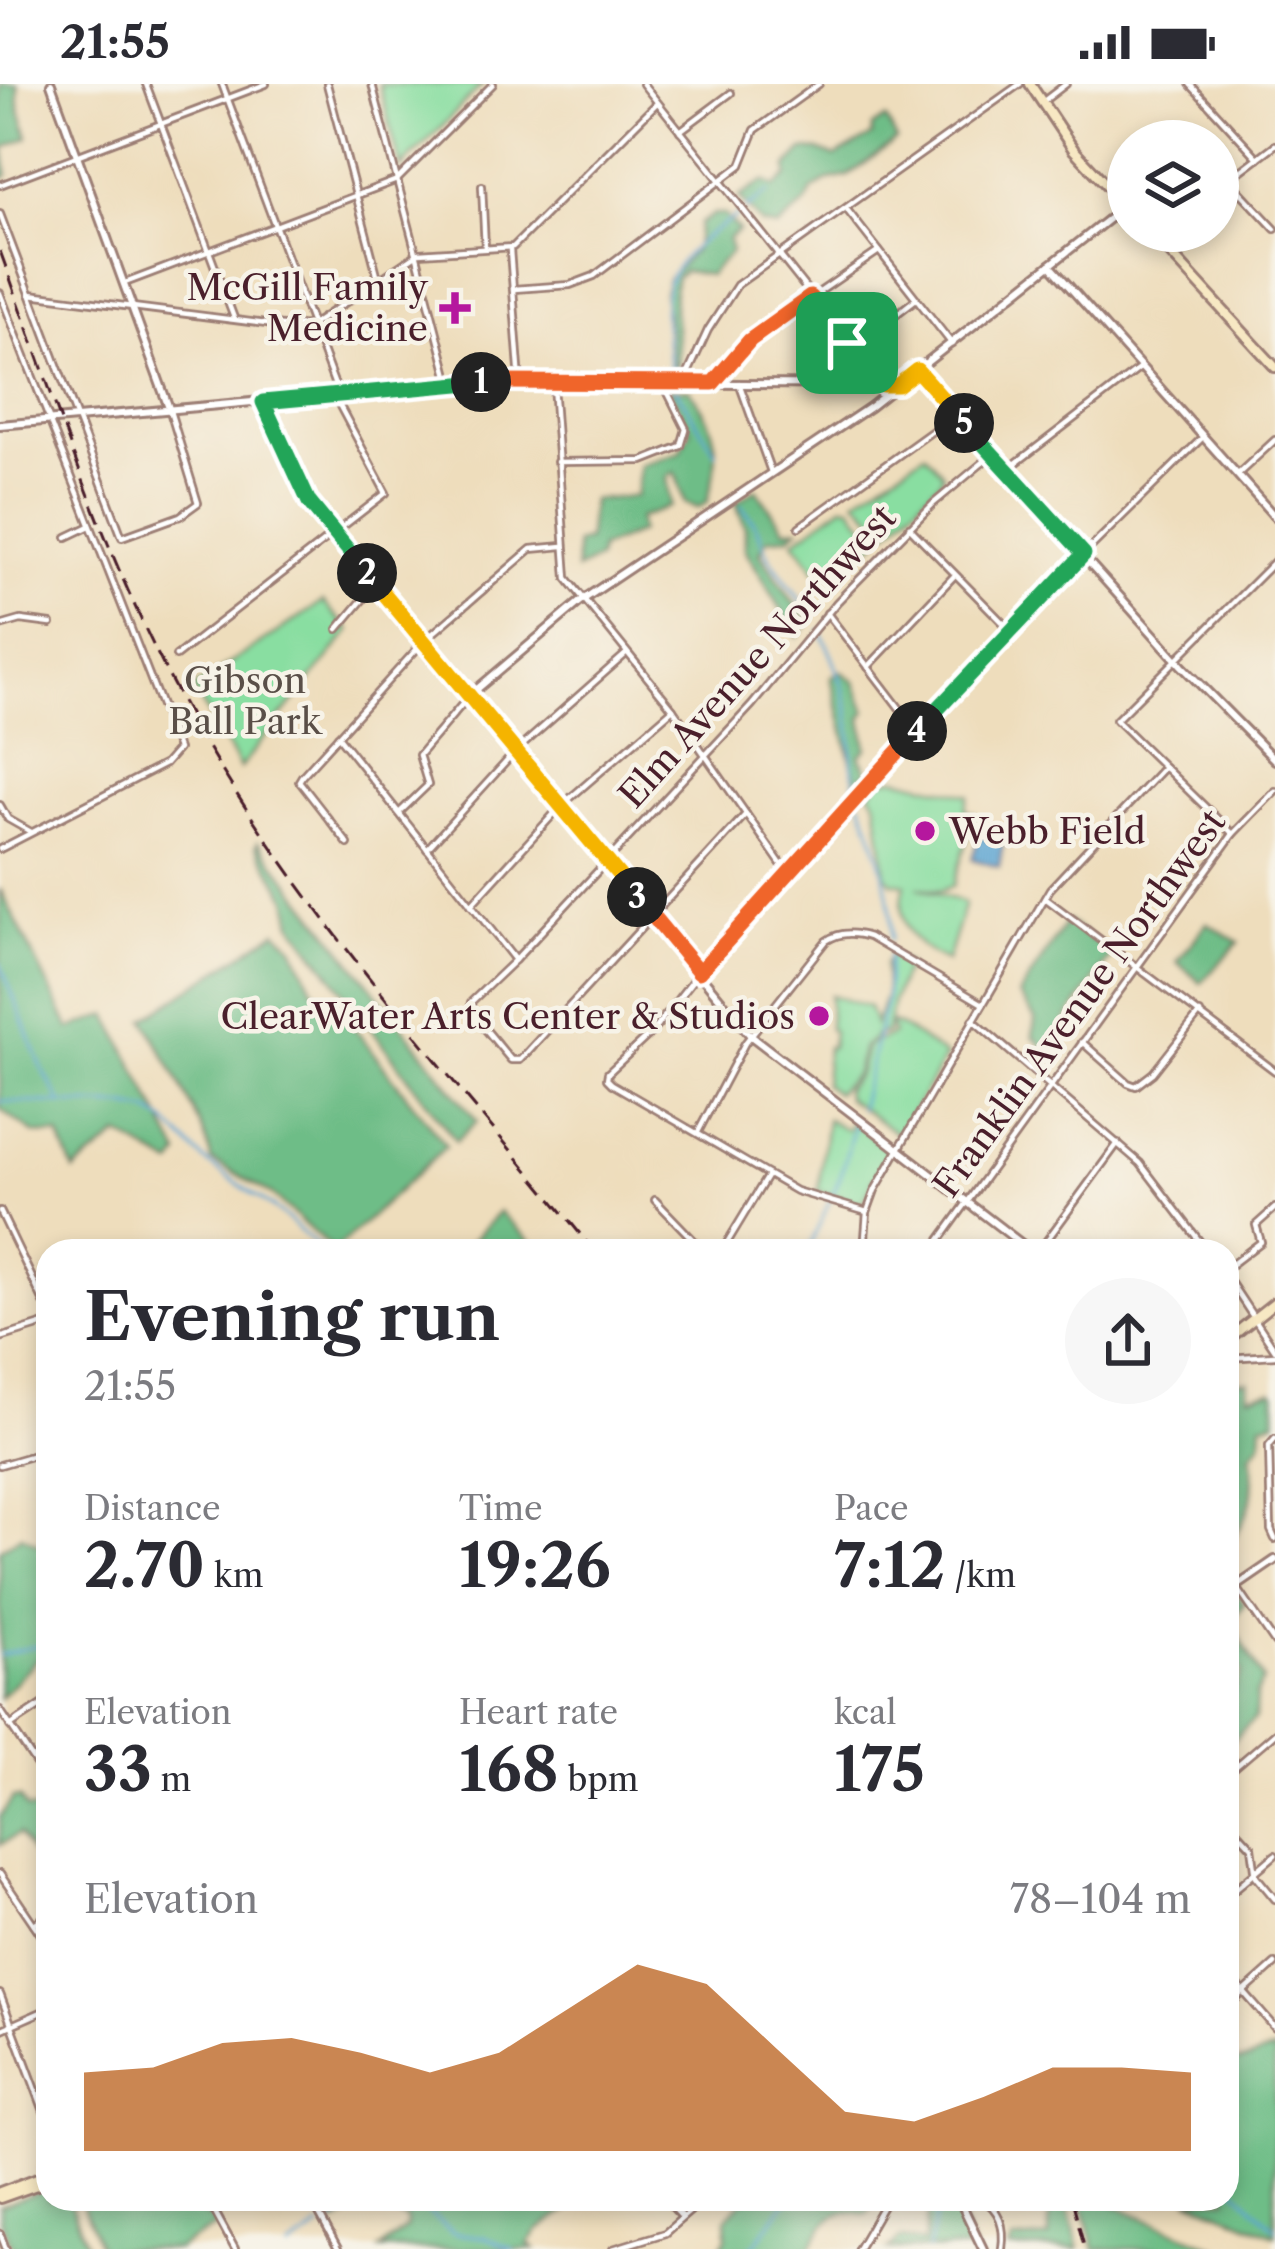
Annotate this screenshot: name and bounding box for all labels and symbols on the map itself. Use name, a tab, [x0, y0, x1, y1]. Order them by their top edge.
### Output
place label: McGill Family Medicine	[187, 265, 429, 350]
marker: McGill Family Medicine	[439, 292, 471, 324]
pin	[796, 292, 898, 394]
pin: 1	[451, 352, 511, 412]
pin: 5	[934, 393, 994, 453]
street label: Elm Avenue Northwest	[609, 495, 905, 816]
pin: 2	[337, 543, 397, 603]
park label: Gibson Ball Park	[168, 658, 324, 743]
pin: 4	[887, 701, 947, 761]
street label: Franklin Avenue Northwest	[924, 801, 1235, 1205]
place label: Webb Field	[948, 809, 1146, 853]
marker: Webb Field	[912, 818, 938, 844]
pin: 3	[607, 867, 667, 927]
place label: ClearWater Arts Center & Studios	[220, 994, 795, 1038]
marker: ClearWater Arts Center & Studios	[806, 1003, 832, 1029]

